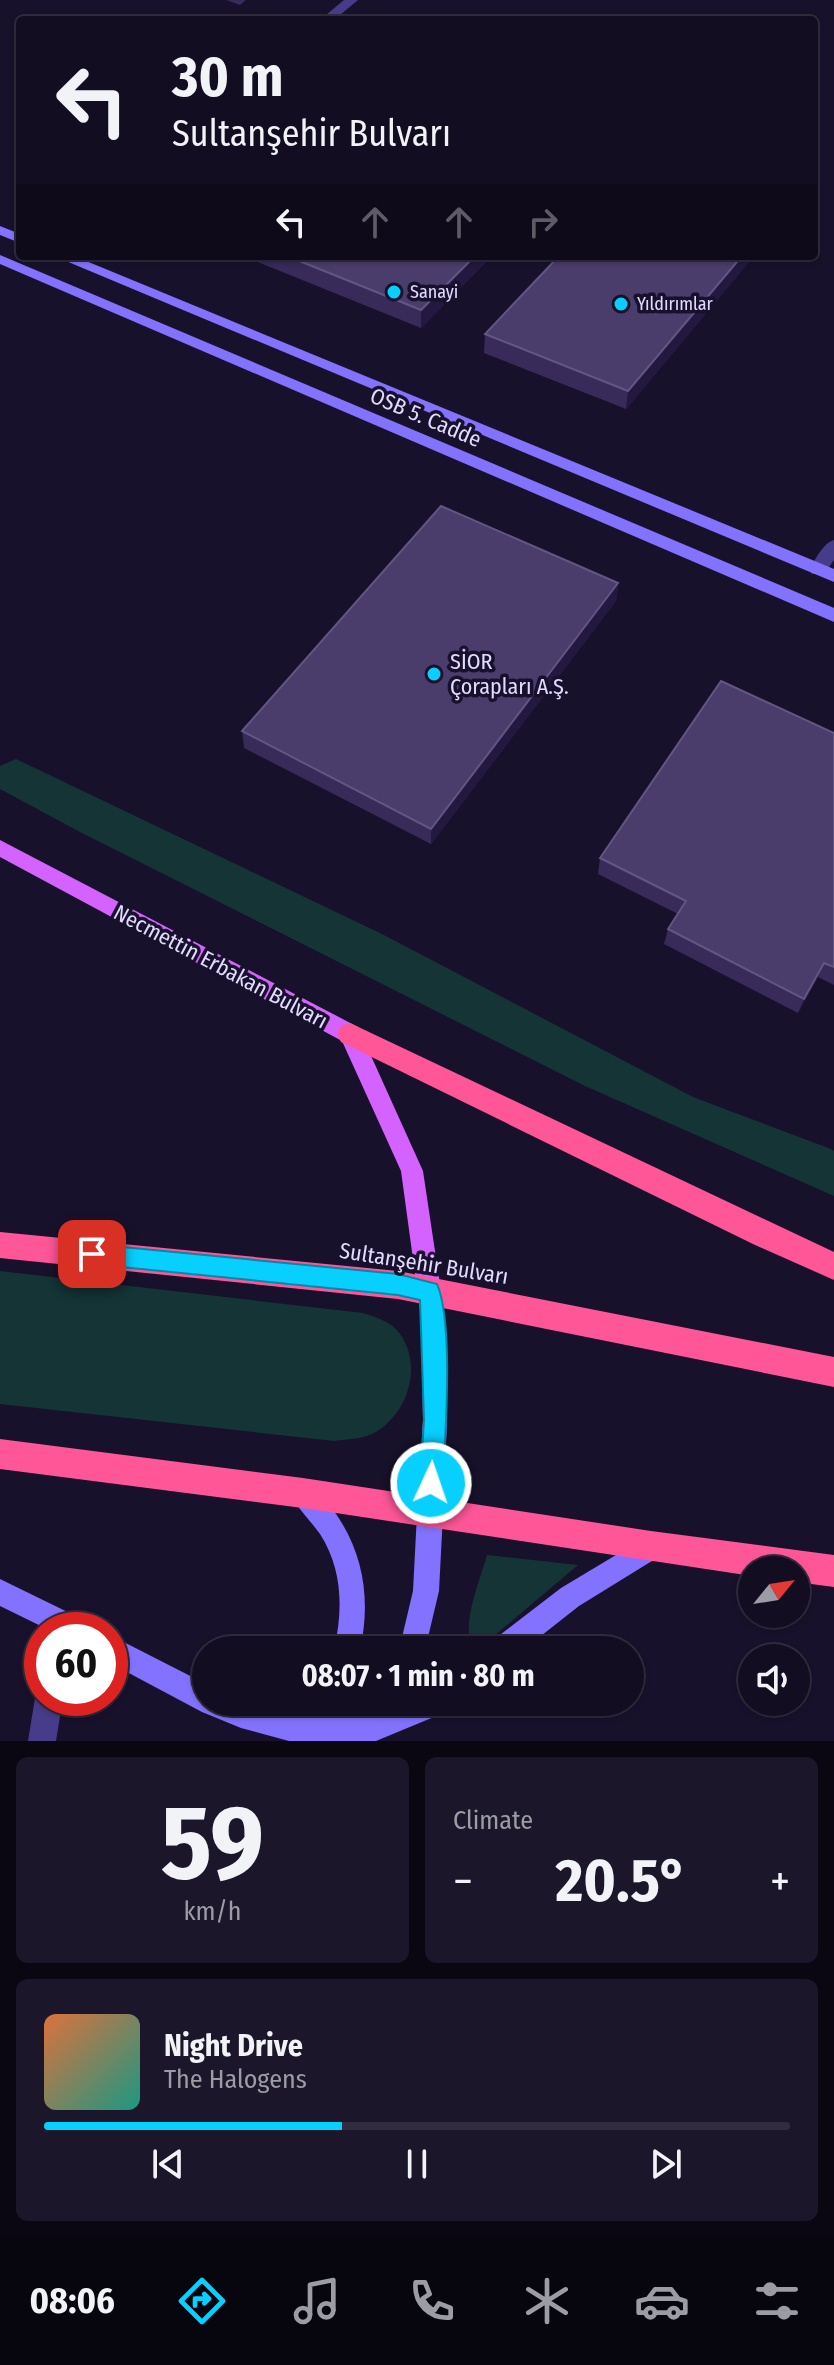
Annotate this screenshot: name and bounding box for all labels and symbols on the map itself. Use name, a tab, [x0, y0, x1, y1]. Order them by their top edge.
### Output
place label: Sanayi	[410, 281, 458, 303]
marker: Sanayi	[385, 283, 403, 301]
place label: Yıldırımlar	[637, 293, 714, 315]
marker: Yıldırımlar	[612, 295, 630, 313]
street label: OSB 5. Cadde	[366, 382, 485, 453]
place label: SİOR Çorapları A.Ş.	[450, 648, 569, 701]
marker: SİOR Çorapları A.Ş.	[425, 665, 443, 683]
street label: Necmettin Erbakan Bulvarı	[109, 899, 332, 1034]
pin	[58, 1220, 126, 1288]
street label: Sultanşehir Bulvarı	[338, 1237, 510, 1290]
position arrow	[389, 1441, 473, 1525]
north arrow	[738, 1556, 810, 1628]
speed limit sign: 60	[24, 1612, 128, 1716]

